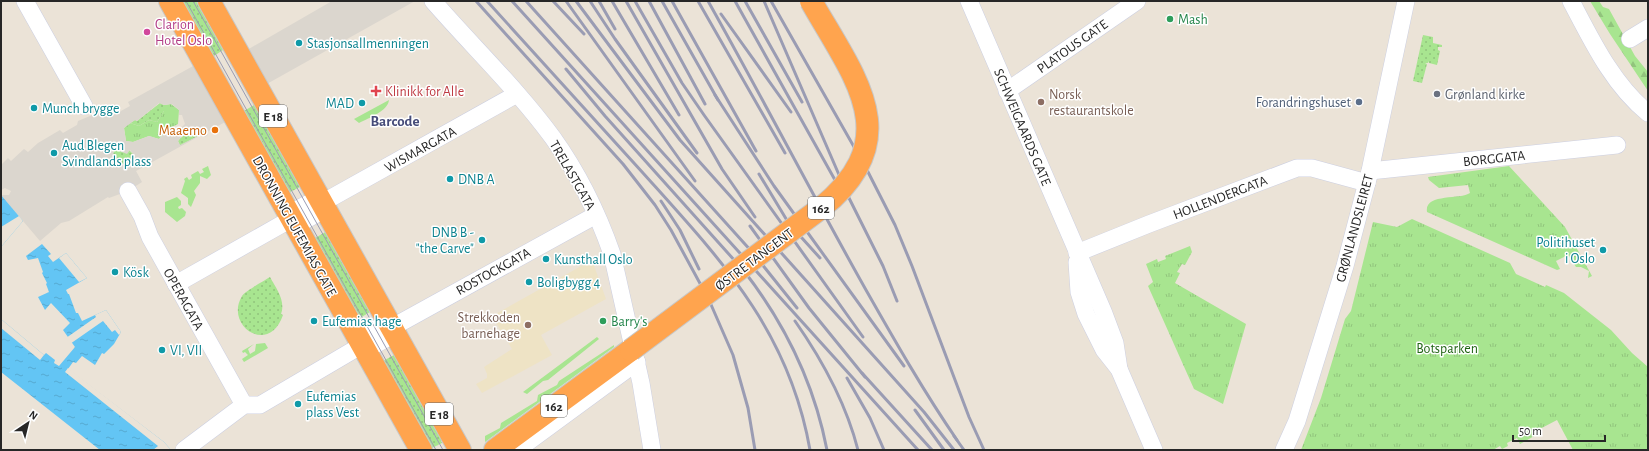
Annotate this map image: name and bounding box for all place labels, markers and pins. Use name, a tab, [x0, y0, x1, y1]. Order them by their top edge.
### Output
place label: Mash	[1178, 13, 1208, 27]
marker: Mash	[1165, 14, 1175, 24]
place label: Clarion Hotel Oslo	[155, 18, 212, 48]
marker: Clarion Hotel Oslo	[142, 27, 152, 37]
place label: Stasjonsallmenningen	[307, 37, 429, 51]
marker: Stasjonsallmenningen	[294, 38, 304, 48]
marker: Klinikk for Alle	[370, 85, 382, 97]
place label: Klinikk for Alle	[385, 85, 464, 99]
place label: Norsk restaurantskole	[1049, 88, 1134, 118]
place label: Grønland kirke	[1445, 88, 1525, 102]
marker: Grønland kirke	[1432, 89, 1442, 99]
place label: Forandringshuset	[1256, 96, 1352, 110]
place label: MAD	[326, 97, 354, 111]
marker: Norsk restaurantskole	[1036, 97, 1046, 107]
marker: Forandringshuset	[1354, 97, 1364, 107]
marker: MAD	[357, 98, 367, 108]
place label: Munch brygge	[42, 102, 119, 116]
marker: Munch brygge	[29, 103, 39, 113]
place label: Maaemo	[159, 124, 207, 138]
marker: Maaemo	[210, 125, 220, 135]
place label: Aud Blegen Svindlands plass	[62, 139, 151, 169]
marker: Aud Blegen Svindlands plass	[49, 148, 59, 158]
place label: DNB A	[458, 173, 495, 187]
marker: DNB A	[445, 174, 455, 184]
place label: DNB B - "the Carve"	[416, 226, 474, 256]
marker: DNB B - "the Carve"	[477, 235, 487, 245]
place label: Politihuset i Oslo	[1536, 236, 1596, 266]
marker: Politihuset i Oslo	[1598, 245, 1608, 255]
place label: Kunsthall Oslo	[554, 253, 633, 267]
marker: Kunsthall Oslo	[541, 254, 551, 264]
place label: Kösk	[123, 266, 149, 280]
marker: Kösk	[110, 267, 120, 277]
place label: Boligbygg 4	[537, 276, 601, 290]
marker: Boligbygg 4	[524, 277, 534, 287]
place label: Strekkoden barnehage	[458, 311, 520, 341]
place label: Eufemias hage	[322, 315, 401, 329]
place label: Barry's	[611, 315, 648, 329]
marker: Eufemias hage	[309, 316, 319, 326]
marker: Barry's	[598, 316, 608, 326]
marker: Strekkoden barnehage	[523, 320, 533, 330]
place label: VI, VII	[170, 344, 202, 358]
marker: VI, VII	[157, 345, 167, 355]
place label: Eufemias plass Vest	[306, 390, 360, 420]
marker: Eufemias plass Vest	[293, 399, 303, 409]

